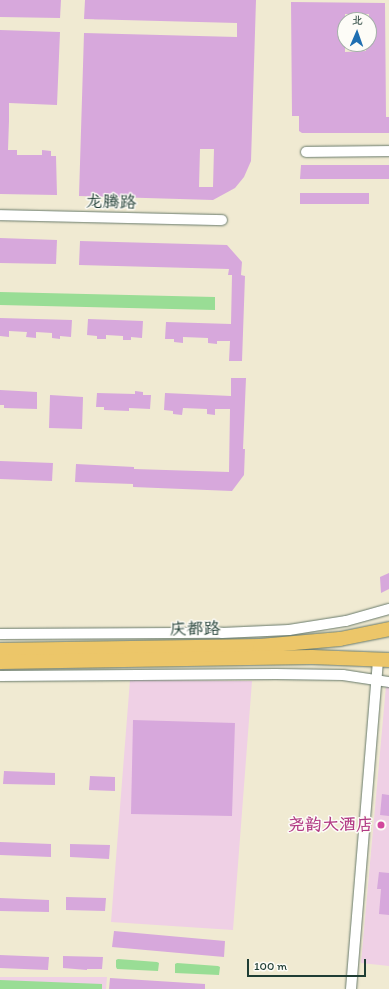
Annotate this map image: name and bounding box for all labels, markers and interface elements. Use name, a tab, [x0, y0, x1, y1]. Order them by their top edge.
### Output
north arrow	[337, 12, 377, 52]
text: 北	[352, 14, 363, 27]
street label: 龙腾路	[85, 191, 137, 213]
street label: 庆都路	[169, 618, 221, 640]
place label: 尧韵大酒店	[288, 815, 373, 835]
marker: 尧韵大酒店	[376, 820, 386, 830]
scale bar	[249, 951, 368, 977]
text: 100 m	[254, 959, 287, 973]

